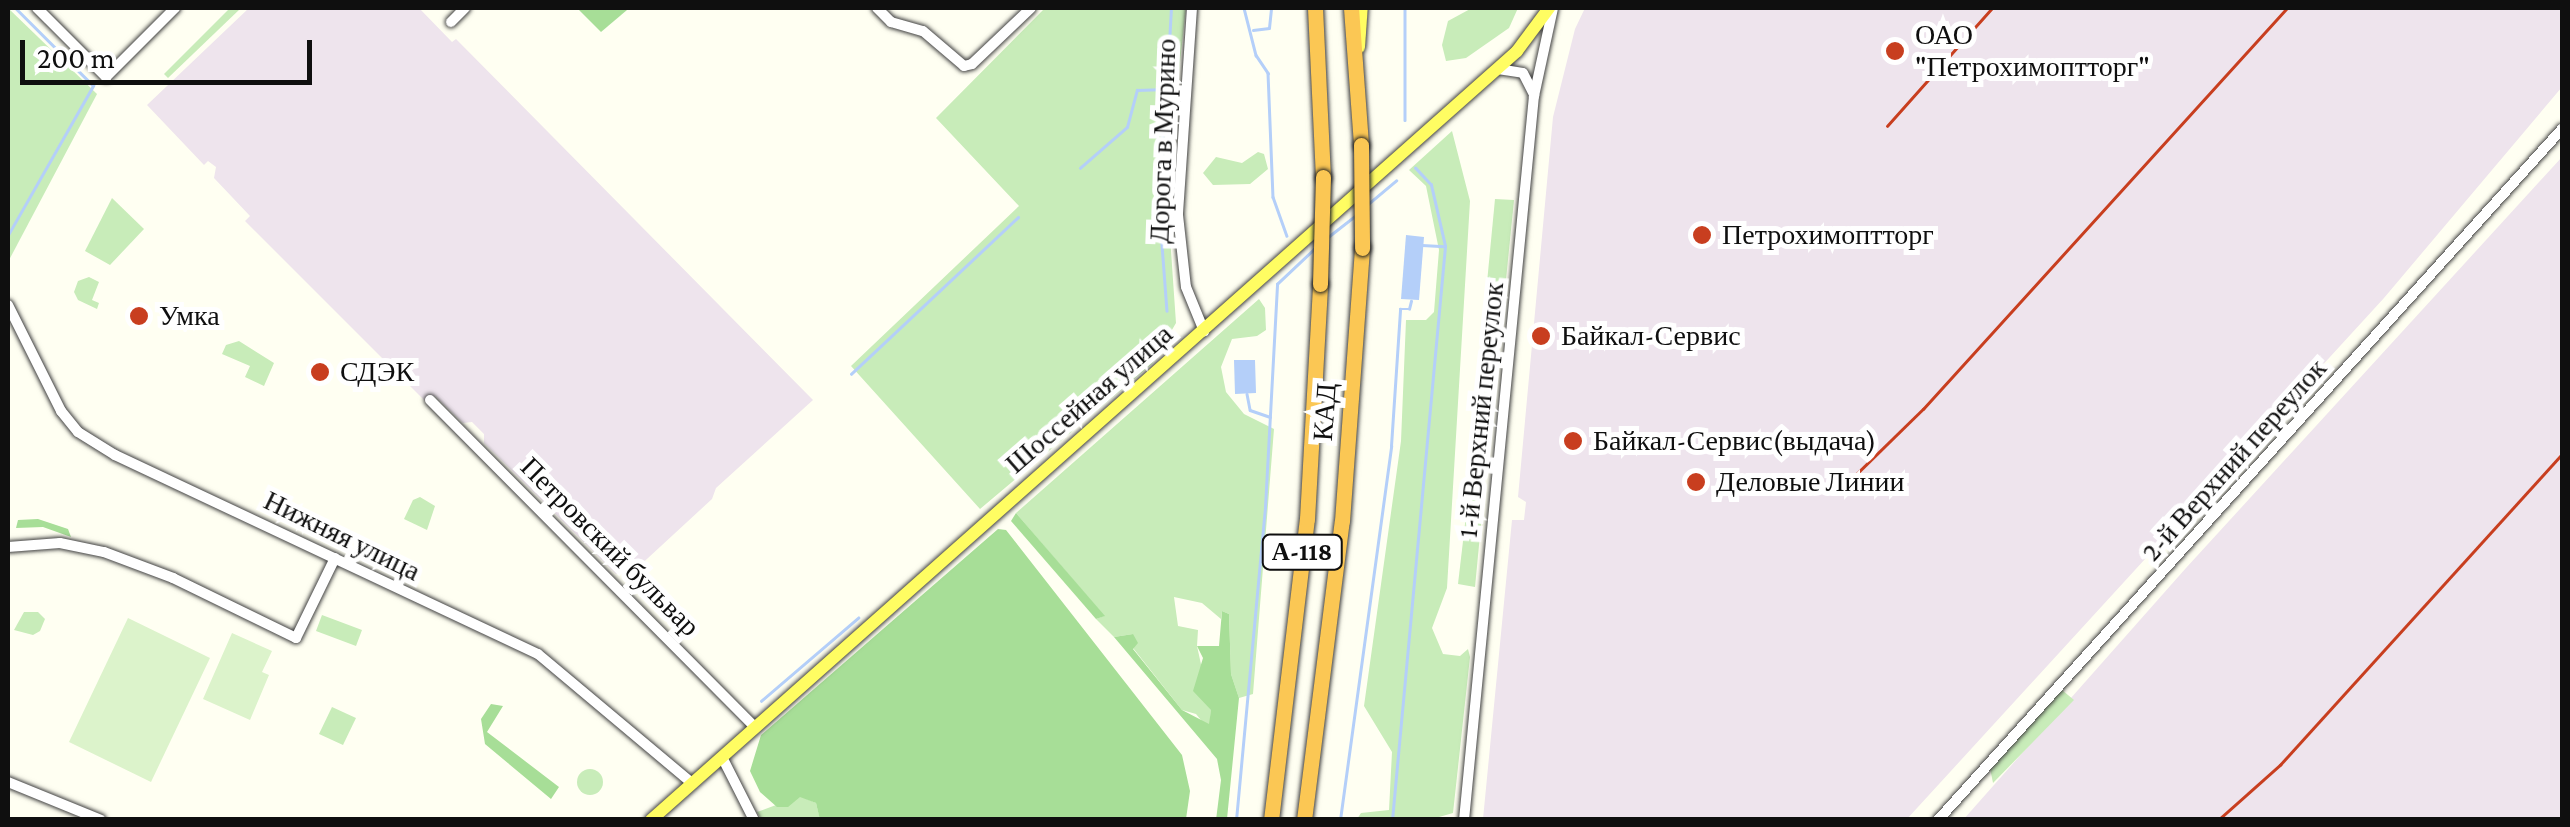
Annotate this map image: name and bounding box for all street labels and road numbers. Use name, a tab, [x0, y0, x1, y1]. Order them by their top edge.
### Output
street label: Дорога в Мурино	[1143, 38, 1183, 244]
street label: 1-й Верхний переулок	[1451, 281, 1511, 539]
street label: Шоссейная улица	[999, 317, 1179, 481]
street label: 2-й Верхний переулок	[2134, 352, 2334, 568]
street label: КАД	[1306, 382, 1344, 442]
street label: Петровский бульвар	[513, 450, 707, 644]
street label: Нижняя улица	[258, 484, 426, 588]
road number: А-118	[1260, 532, 1344, 572]

